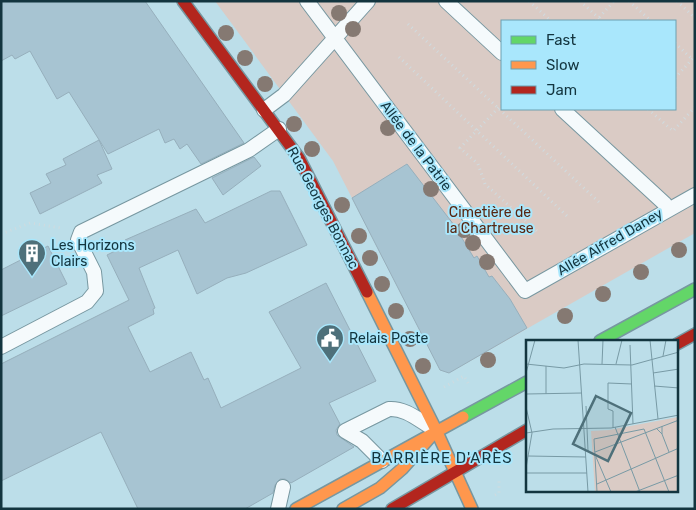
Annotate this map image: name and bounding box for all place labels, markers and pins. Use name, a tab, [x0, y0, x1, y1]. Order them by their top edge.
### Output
place label: Les Horizons Clairs	[51, 237, 135, 270]
building icon: Les Horizons Clairs	[17, 238, 47, 277]
public building icon: Relais Poste	[315, 323, 345, 362]
place label: Relais Poste	[349, 330, 429, 347]

